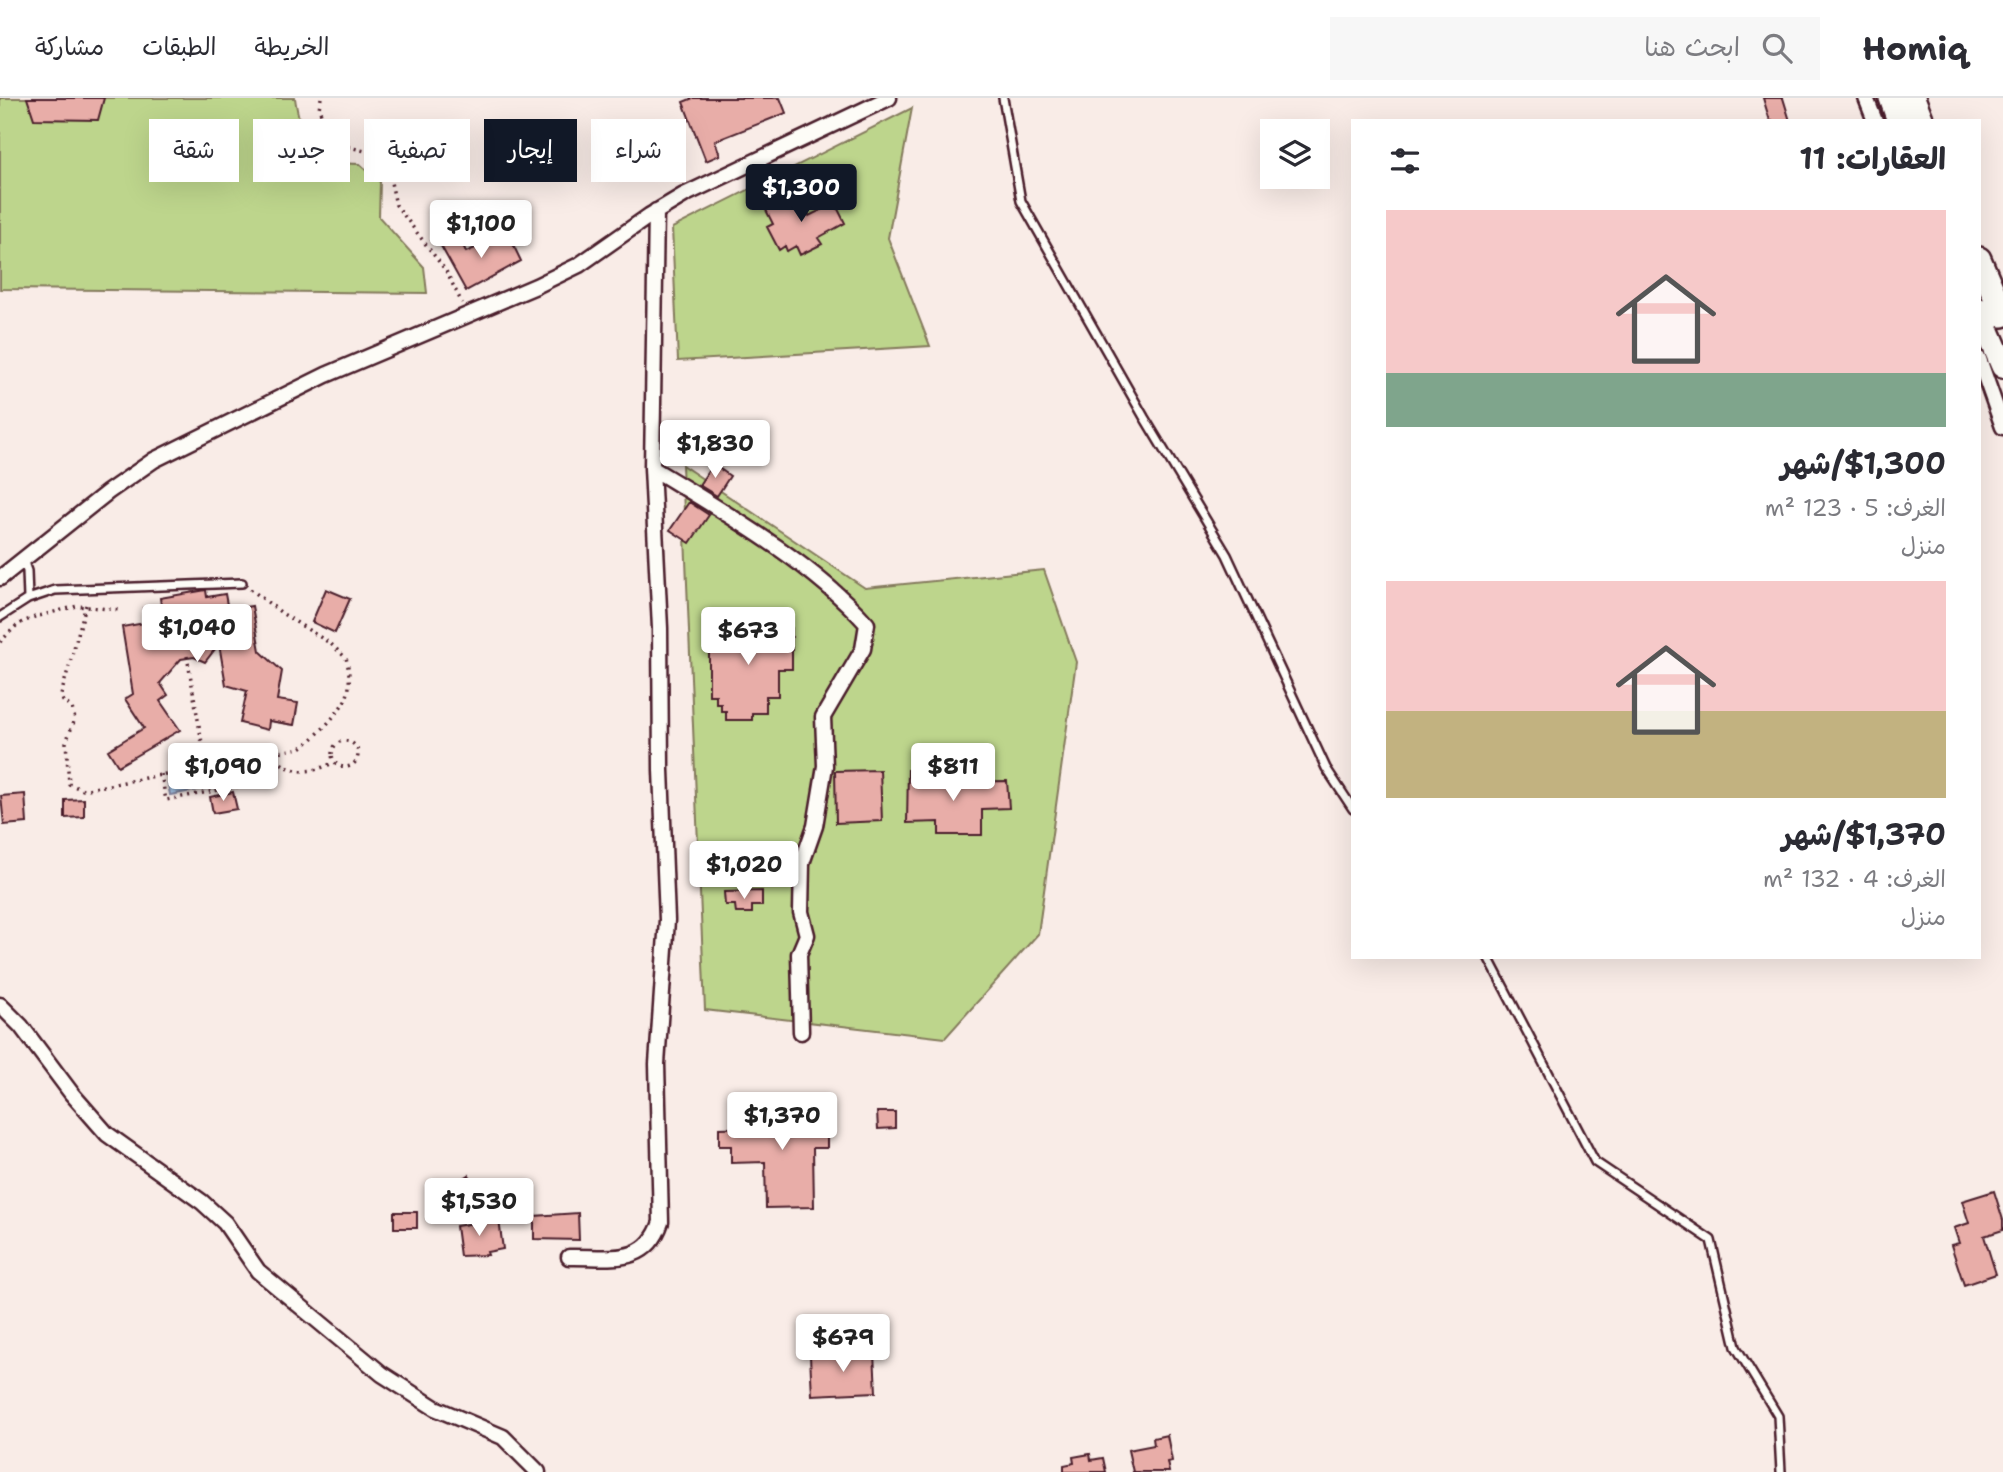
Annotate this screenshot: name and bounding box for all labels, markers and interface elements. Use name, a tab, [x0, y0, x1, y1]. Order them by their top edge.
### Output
search box	[1330, 17, 1820, 80]
text: Homiq	[1862, 26, 1968, 71]
text: ابحث هنا	[1644, 29, 1740, 64]
icon: search	[1758, 29, 1796, 67]
text: مشاركة	[35, 31, 104, 63]
text: الطبقات	[142, 31, 217, 63]
text: الخريطة	[255, 31, 329, 63]
chip: شقة	[149, 119, 239, 182]
chip: جديد	[253, 119, 350, 182]
chip: تصفية	[364, 119, 470, 182]
chip: إيجار	[484, 119, 577, 182]
chip: شراء	[591, 119, 686, 182]
map controls	[1260, 119, 1330, 189]
button: layers	[1260, 119, 1330, 189]
text: العقارات: 11	[1799, 138, 1946, 179]
icon: filters	[1386, 142, 1424, 180]
pin: $1,300	[744, 164, 858, 224]
text: $1,300	[762, 172, 840, 202]
pin: $1,100	[424, 200, 538, 260]
text: $1,100	[446, 208, 516, 238]
icon: home	[1603, 256, 1729, 382]
pin: $1,830	[658, 420, 772, 480]
text: $1,830	[676, 428, 754, 458]
text: $1,300/شهر	[1781, 443, 1946, 484]
text: الغرف: 5 · 123 m²	[1765, 493, 1946, 523]
text: منزل	[1901, 531, 1946, 561]
pin: $1,040	[140, 604, 254, 664]
pin: $673	[707, 608, 789, 667]
text: $1,040	[158, 612, 236, 642]
text: $673	[717, 615, 779, 645]
icon: home	[1603, 627, 1729, 753]
pin: $1,090	[166, 744, 280, 803]
pin: $811	[912, 744, 994, 803]
text: $1,090	[184, 751, 262, 781]
text: $811	[927, 751, 979, 781]
text: $1,370/شهر	[1782, 814, 1946, 855]
pin: $1,020	[687, 842, 801, 901]
text: $1,020	[705, 849, 783, 879]
text: الغرف: 4 · 132 m²	[1763, 864, 1946, 894]
text: منزل	[1901, 902, 1946, 932]
pin: $1,370	[725, 1093, 839, 1152]
text: $1,370	[743, 1100, 821, 1130]
pin: $1,530	[422, 1178, 536, 1238]
text: $1,530	[441, 1186, 517, 1216]
pin: $679	[802, 1314, 884, 1374]
text: $679	[812, 1322, 874, 1352]

